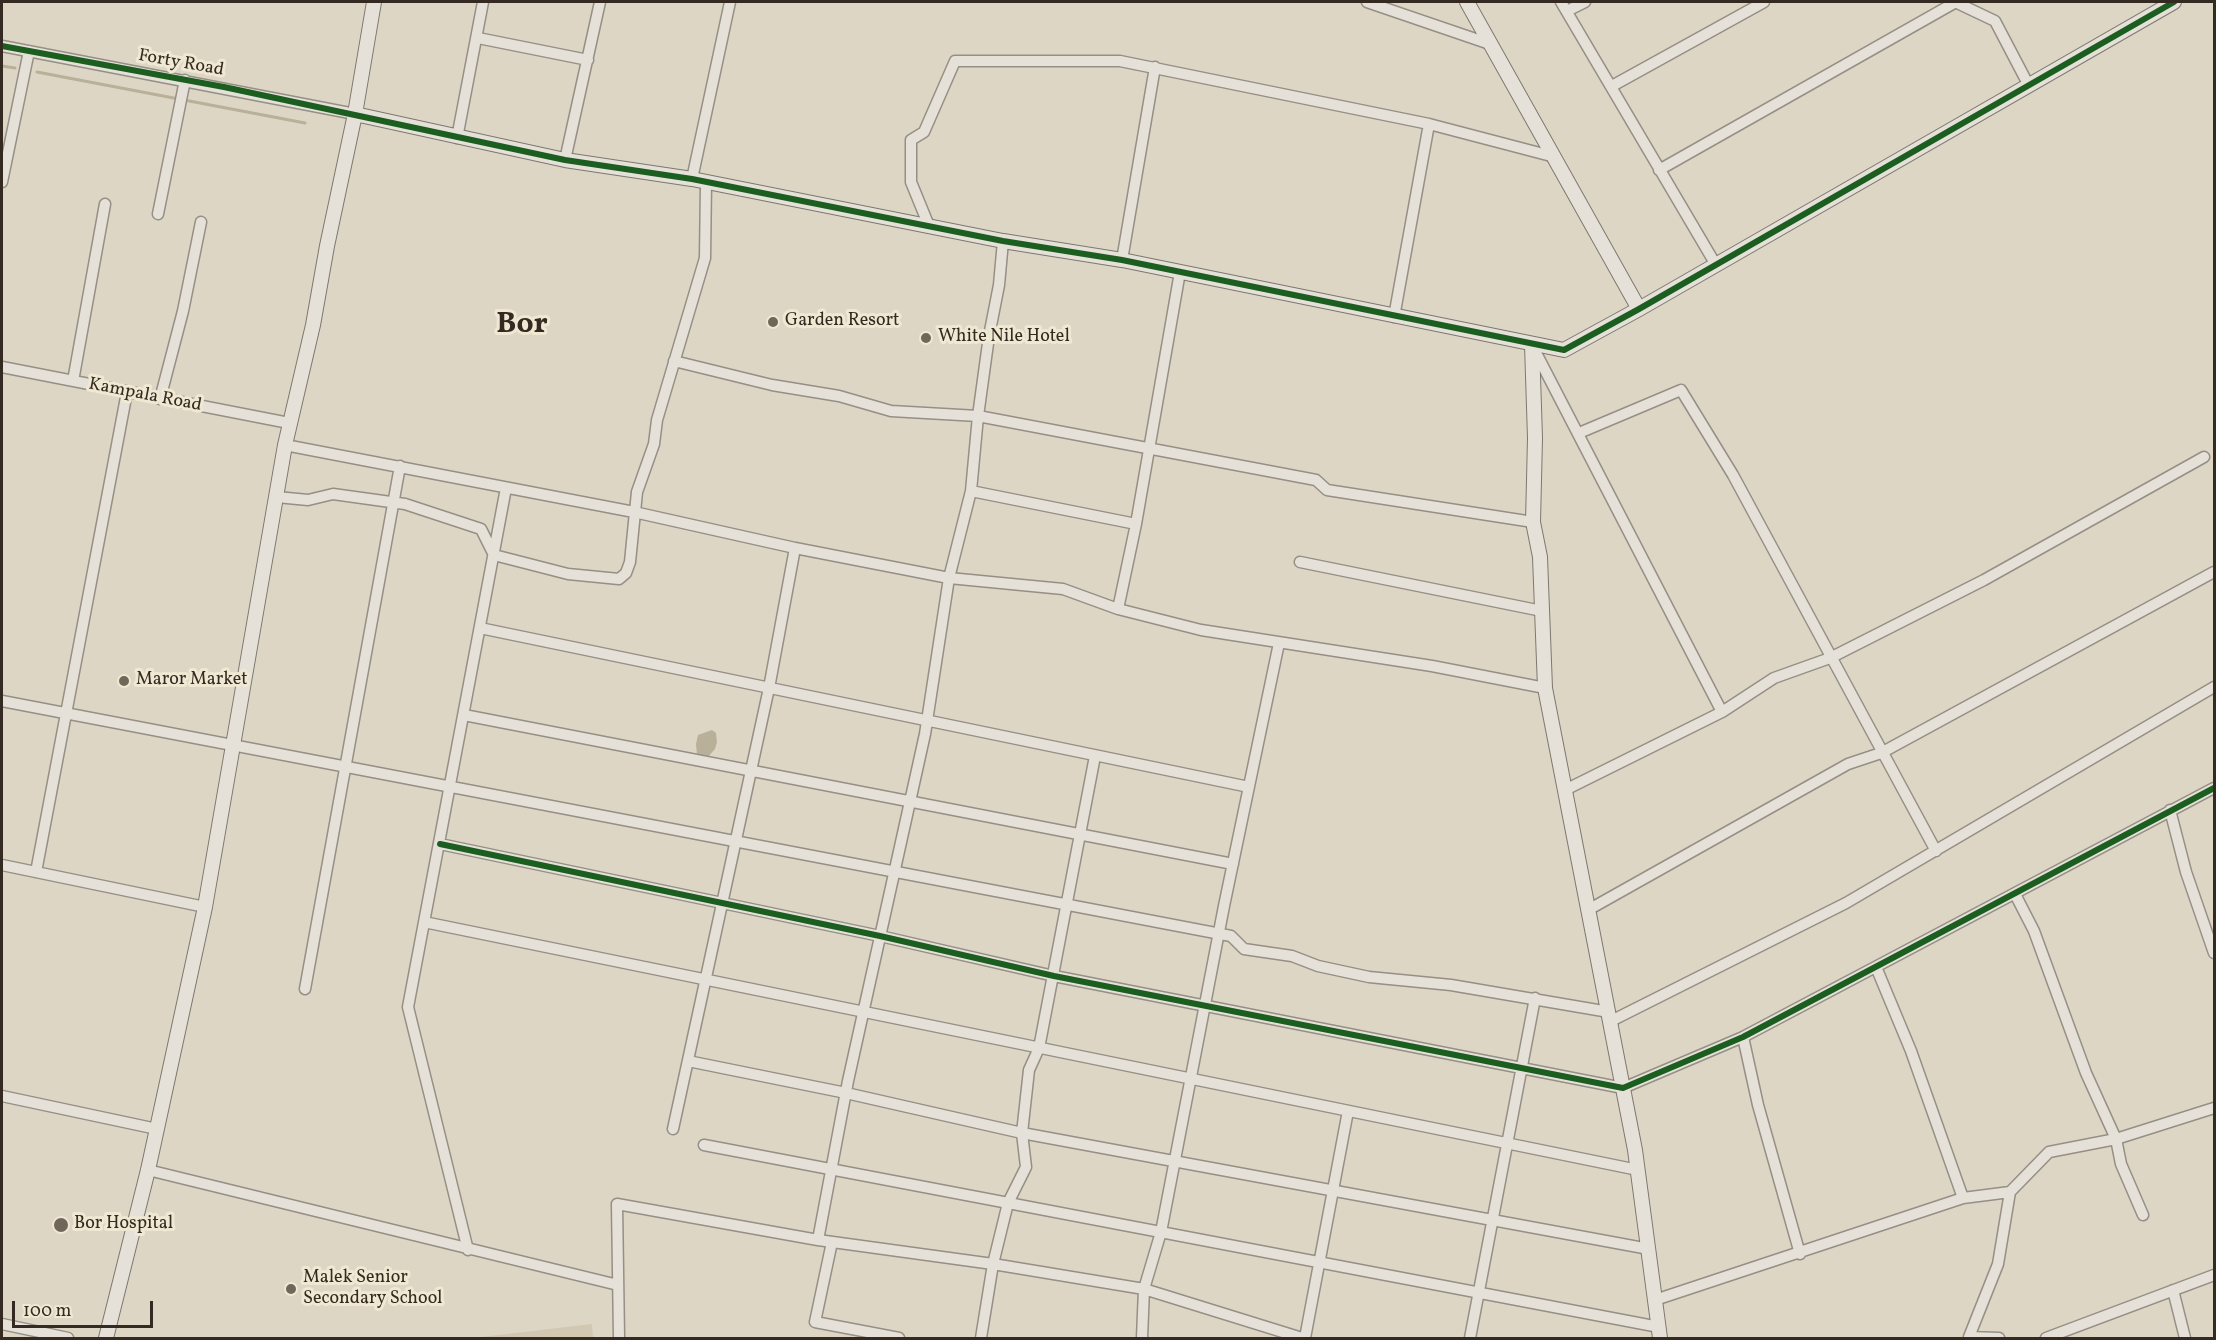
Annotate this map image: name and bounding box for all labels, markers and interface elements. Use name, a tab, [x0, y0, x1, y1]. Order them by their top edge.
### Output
street label: Forty Road	[136, 46, 226, 82]
district label: Bor	[496, 308, 548, 344]
place label: Garden Resort	[785, 311, 899, 333]
marker: Garden Resort	[766, 315, 780, 329]
place label: White Nile Hotel	[938, 327, 1070, 349]
marker: White Nile Hotel	[919, 331, 933, 345]
street label: Kampala Road	[87, 374, 203, 418]
place label: Maror Market	[136, 670, 248, 692]
marker: Maror Market	[117, 674, 131, 688]
place label: Bor Hospital	[74, 1214, 173, 1236]
marker: Bor Hospital	[52, 1216, 70, 1234]
place label: Malek Senior Secondary School	[303, 1268, 442, 1310]
marker: Malek Senior Secondary School	[284, 1282, 298, 1296]
scale bar	[15, 1289, 156, 1327]
text: 100 m	[23, 1299, 72, 1324]

